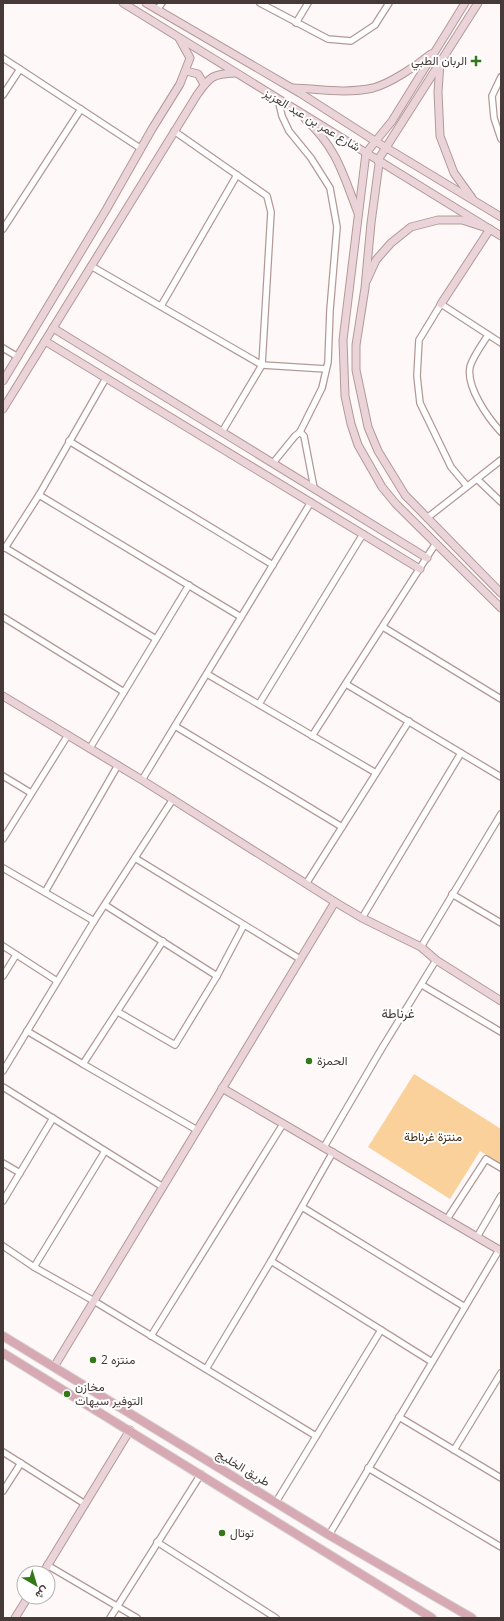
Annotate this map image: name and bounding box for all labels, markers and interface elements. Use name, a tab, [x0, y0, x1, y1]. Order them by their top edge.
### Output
place label: الربان الطبي	[411, 52, 467, 71]
marker: الربان الطبي	[470, 55, 482, 67]
street label: شارع عمر بن عبد العزيز	[259, 83, 364, 156]
district label: غرناطة	[381, 1004, 415, 1022]
place label: الحمزة	[317, 1052, 348, 1069]
marker: الحمزة	[304, 1056, 314, 1066]
park label: منتزة غرناطة	[404, 1128, 462, 1145]
place label: منتزه 2	[101, 1351, 135, 1368]
marker: منتزه 2	[88, 1355, 98, 1365]
place label: مخازن التوفير سيهات	[75, 1378, 143, 1409]
marker: مخازن التوفير سيهات	[62, 1389, 72, 1399]
street label: طريق الخليج	[213, 1445, 274, 1491]
place label: توتال	[230, 1524, 254, 1541]
marker: توتال	[217, 1528, 227, 1538]
north arrow	[16, 1565, 56, 1605]
text: ش	[33, 1583, 52, 1603]

